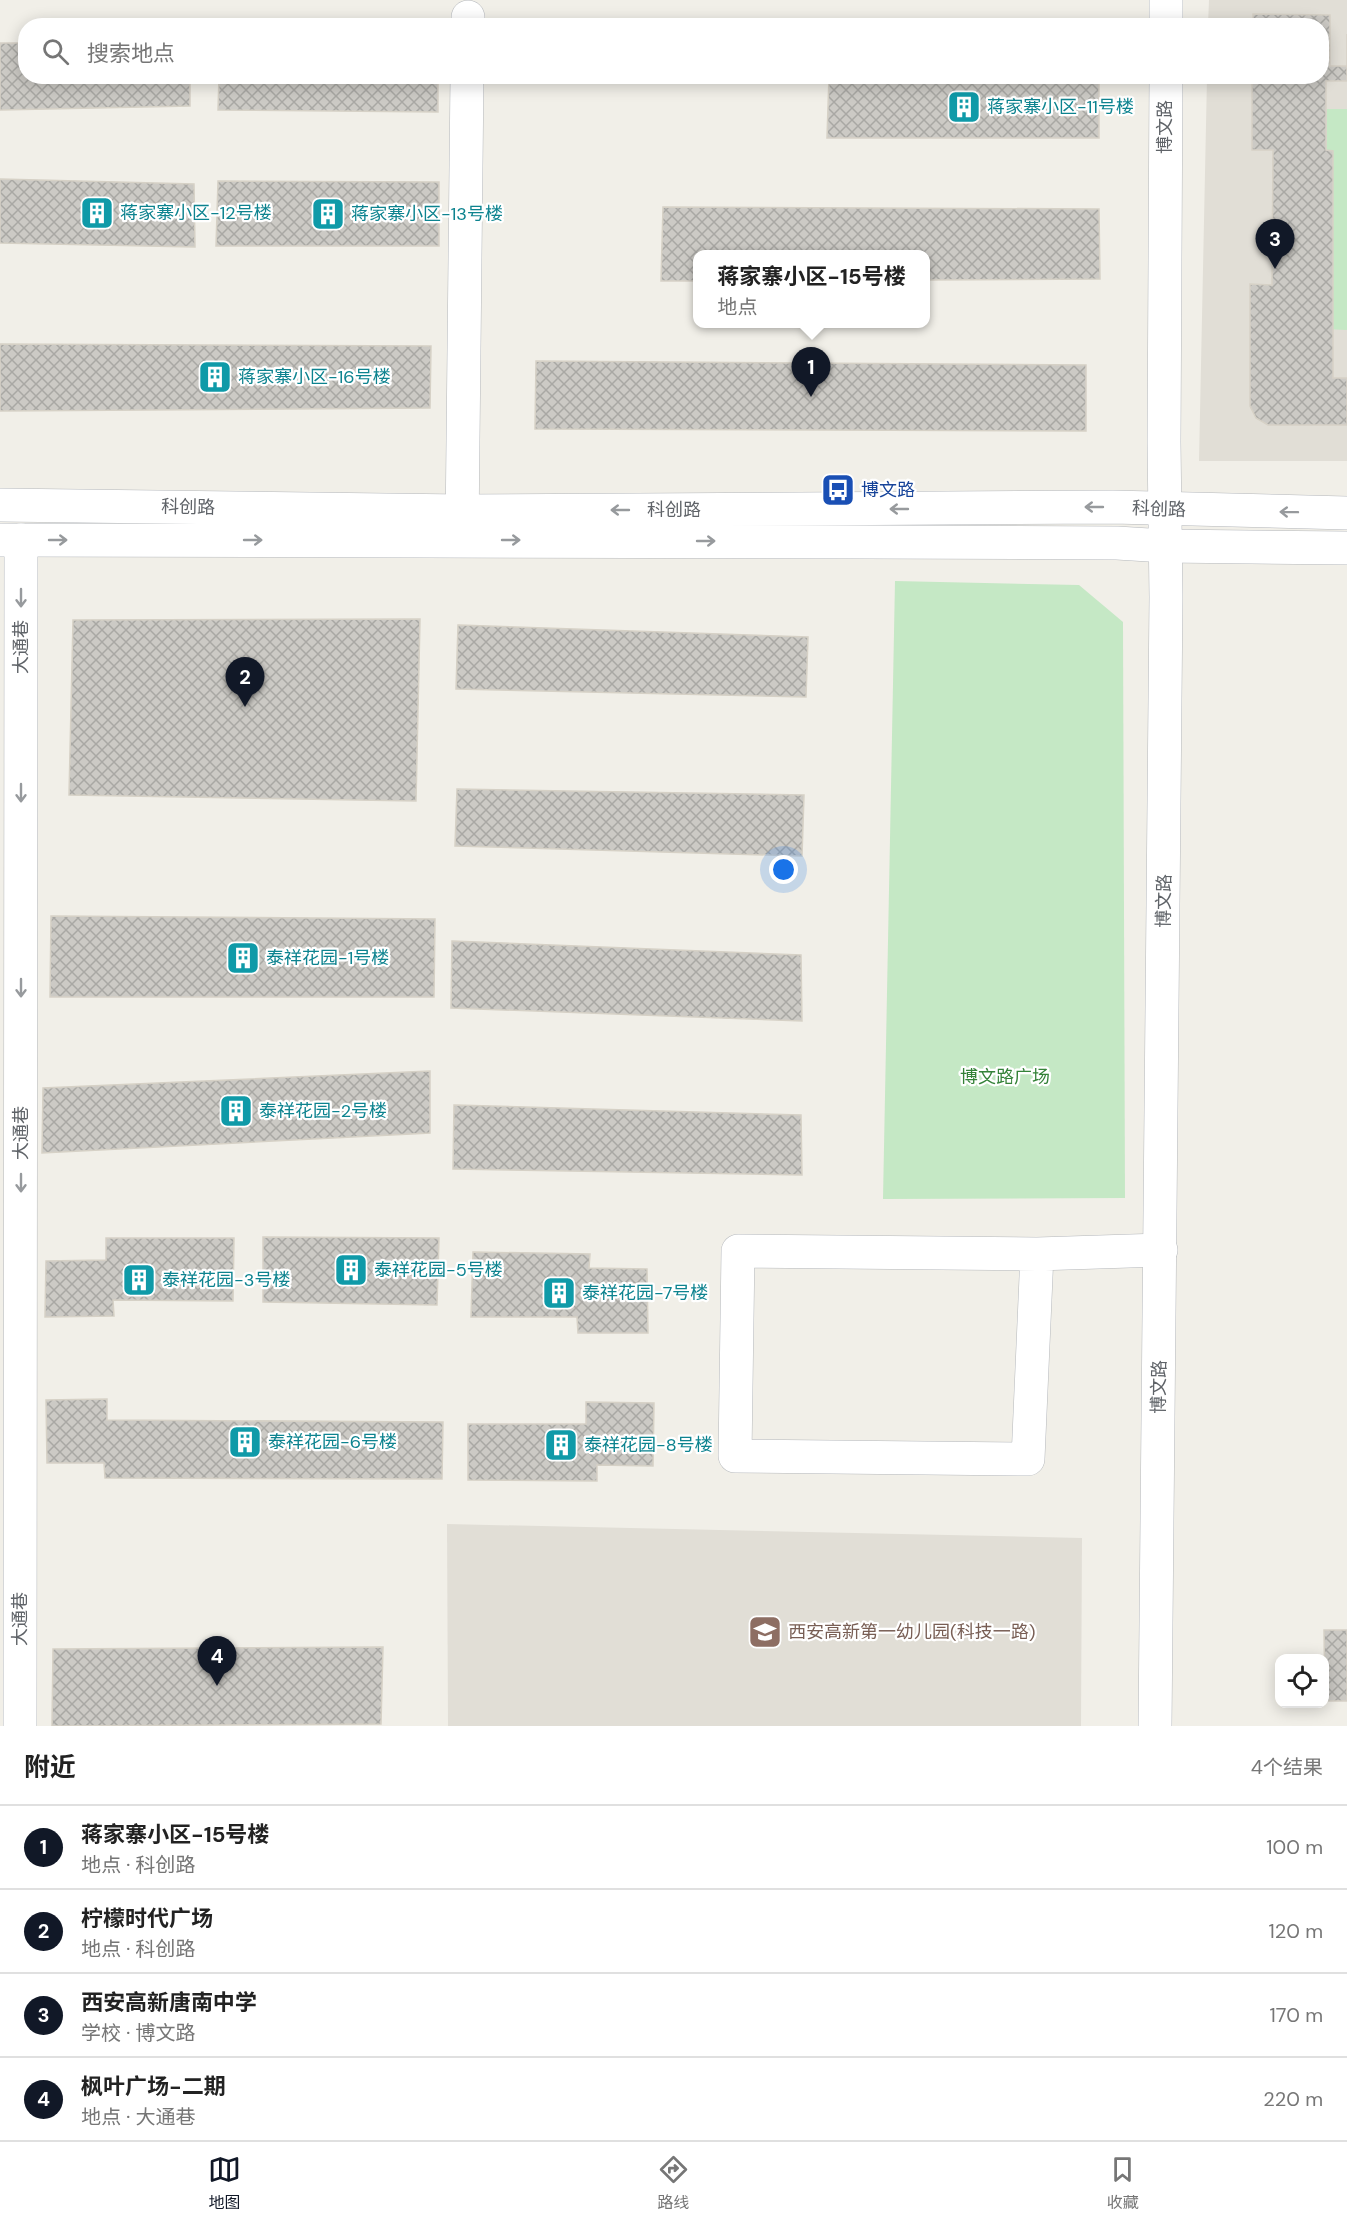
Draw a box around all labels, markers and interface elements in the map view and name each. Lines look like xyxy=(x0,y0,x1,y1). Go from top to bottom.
search box xyxy=(18,18,1329,84)
icon: search xyxy=(39,35,72,68)
text: 搜索地点 xyxy=(87,39,175,68)
building icon: 蒋家寨小区-11号楼 xyxy=(946,89,982,125)
place label: 蒋家寨小区-11号楼 xyxy=(987,95,1134,119)
street label: 博文路 xyxy=(1153,100,1177,154)
building icon: 蒋家寨小区-12号楼 xyxy=(79,195,115,231)
building icon: 蒋家寨小区-13号楼 xyxy=(310,196,346,232)
place label: 蒋家寨小区-12号楼 xyxy=(120,201,272,225)
place label: 蒋家寨小区-13号楼 xyxy=(351,202,503,226)
pin: 3 xyxy=(1256,220,1294,269)
popup xyxy=(693,250,930,328)
text: 蒋家寨小区-15号楼 xyxy=(717,262,906,291)
text: 地点 xyxy=(717,294,757,320)
pin: 1 xyxy=(792,348,830,397)
building icon: 蒋家寨小区-16号楼 xyxy=(197,359,233,395)
place label: 蒋家寨小区-16号楼 xyxy=(238,365,391,389)
bus stop icon: 博文路 xyxy=(820,472,856,508)
place label: 博文路 xyxy=(861,478,915,502)
street label: 科创路 xyxy=(161,495,215,519)
street label: 科创路 xyxy=(1132,496,1186,522)
street label: 科创路 xyxy=(647,498,701,522)
one-way arrow xyxy=(1084,502,1104,513)
one-way arrow xyxy=(889,503,909,515)
one-way arrow xyxy=(610,504,630,516)
one-way arrow xyxy=(1279,506,1299,518)
one-way arrow xyxy=(48,534,68,546)
one-way arrow xyxy=(243,534,263,546)
one-way arrow xyxy=(501,534,521,546)
one-way arrow xyxy=(696,535,716,547)
one-way arrow xyxy=(15,588,27,608)
street label: 大通巷 xyxy=(9,620,33,674)
pin: 2 xyxy=(226,658,264,707)
one-way arrow xyxy=(15,783,27,803)
your location xyxy=(769,855,798,884)
street label: 博文路 xyxy=(1152,874,1176,928)
building icon: 泰祥花园-1号楼 xyxy=(225,940,261,976)
place label: 泰祥花园-1号楼 xyxy=(266,946,389,970)
one-way arrow xyxy=(15,978,27,998)
park label: 博文路广场 xyxy=(960,1065,1050,1089)
building icon: 泰祥花园-2号楼 xyxy=(218,1093,254,1129)
place label: 泰祥花园-2号楼 xyxy=(259,1099,387,1123)
street label: 大通巷 xyxy=(9,1106,33,1160)
one-way arrow xyxy=(15,1173,27,1193)
building icon: 泰祥花园-5号楼 xyxy=(333,1252,369,1288)
place label: 泰祥花园-5号楼 xyxy=(374,1258,503,1282)
building icon: 泰祥花园-3号楼 xyxy=(121,1262,157,1298)
place label: 泰祥花园-3号楼 xyxy=(162,1268,290,1292)
building icon: 泰祥花园-7号楼 xyxy=(541,1275,577,1311)
place label: 泰祥花园-7号楼 xyxy=(582,1281,708,1305)
street label: 博文路 xyxy=(1147,1360,1171,1414)
building icon: 泰祥花园-6号楼 xyxy=(227,1424,263,1460)
building icon: 泰祥花园-8号楼 xyxy=(543,1427,579,1463)
place label: 泰祥花园-6号楼 xyxy=(268,1430,397,1454)
place label: 泰祥花园-8号楼 xyxy=(584,1433,713,1457)
street label: 大通巷 xyxy=(8,1592,32,1646)
school or university icon: 西安高新第一幼儿园(科技一路) xyxy=(747,1614,783,1650)
place label: 西安高新第一幼儿园(科技一路) xyxy=(788,1620,1035,1644)
pin: 4 xyxy=(198,1636,236,1686)
map controls xyxy=(1275,1654,1329,1708)
button: locate xyxy=(1275,1654,1329,1708)
text: 附近 xyxy=(24,1750,76,1784)
text: 4个结果 xyxy=(1251,1754,1323,1780)
text: 蒋家寨小区-15号楼 xyxy=(81,1820,269,1849)
text: 1 xyxy=(40,1834,47,1860)
text: 100 m xyxy=(1266,1834,1323,1860)
text: 地点 · 科创路 xyxy=(81,1852,196,1878)
text: 柠檬时代广场 xyxy=(81,1904,213,1933)
text: 2 xyxy=(38,1918,49,1944)
text: 120 m xyxy=(1269,1918,1323,1944)
text: 地点 · 科创路 xyxy=(81,1936,196,1962)
text: 西安高新唐南中学 xyxy=(81,1988,257,2017)
text: 3 xyxy=(37,2002,50,2028)
text: 170 m xyxy=(1270,2002,1323,2028)
text: 学校 · 博文路 xyxy=(81,2020,196,2046)
text: 枫叶广场-二期 xyxy=(81,2072,226,2101)
text: 4 xyxy=(37,2086,50,2112)
text: 220 m xyxy=(1263,2086,1323,2112)
text: 地点 · 大通巷 xyxy=(81,2104,196,2130)
tab: 地图 xyxy=(208,2153,241,2213)
tab: 路线 xyxy=(657,2153,690,2213)
tab: 收藏 xyxy=(1106,2153,1139,2213)

